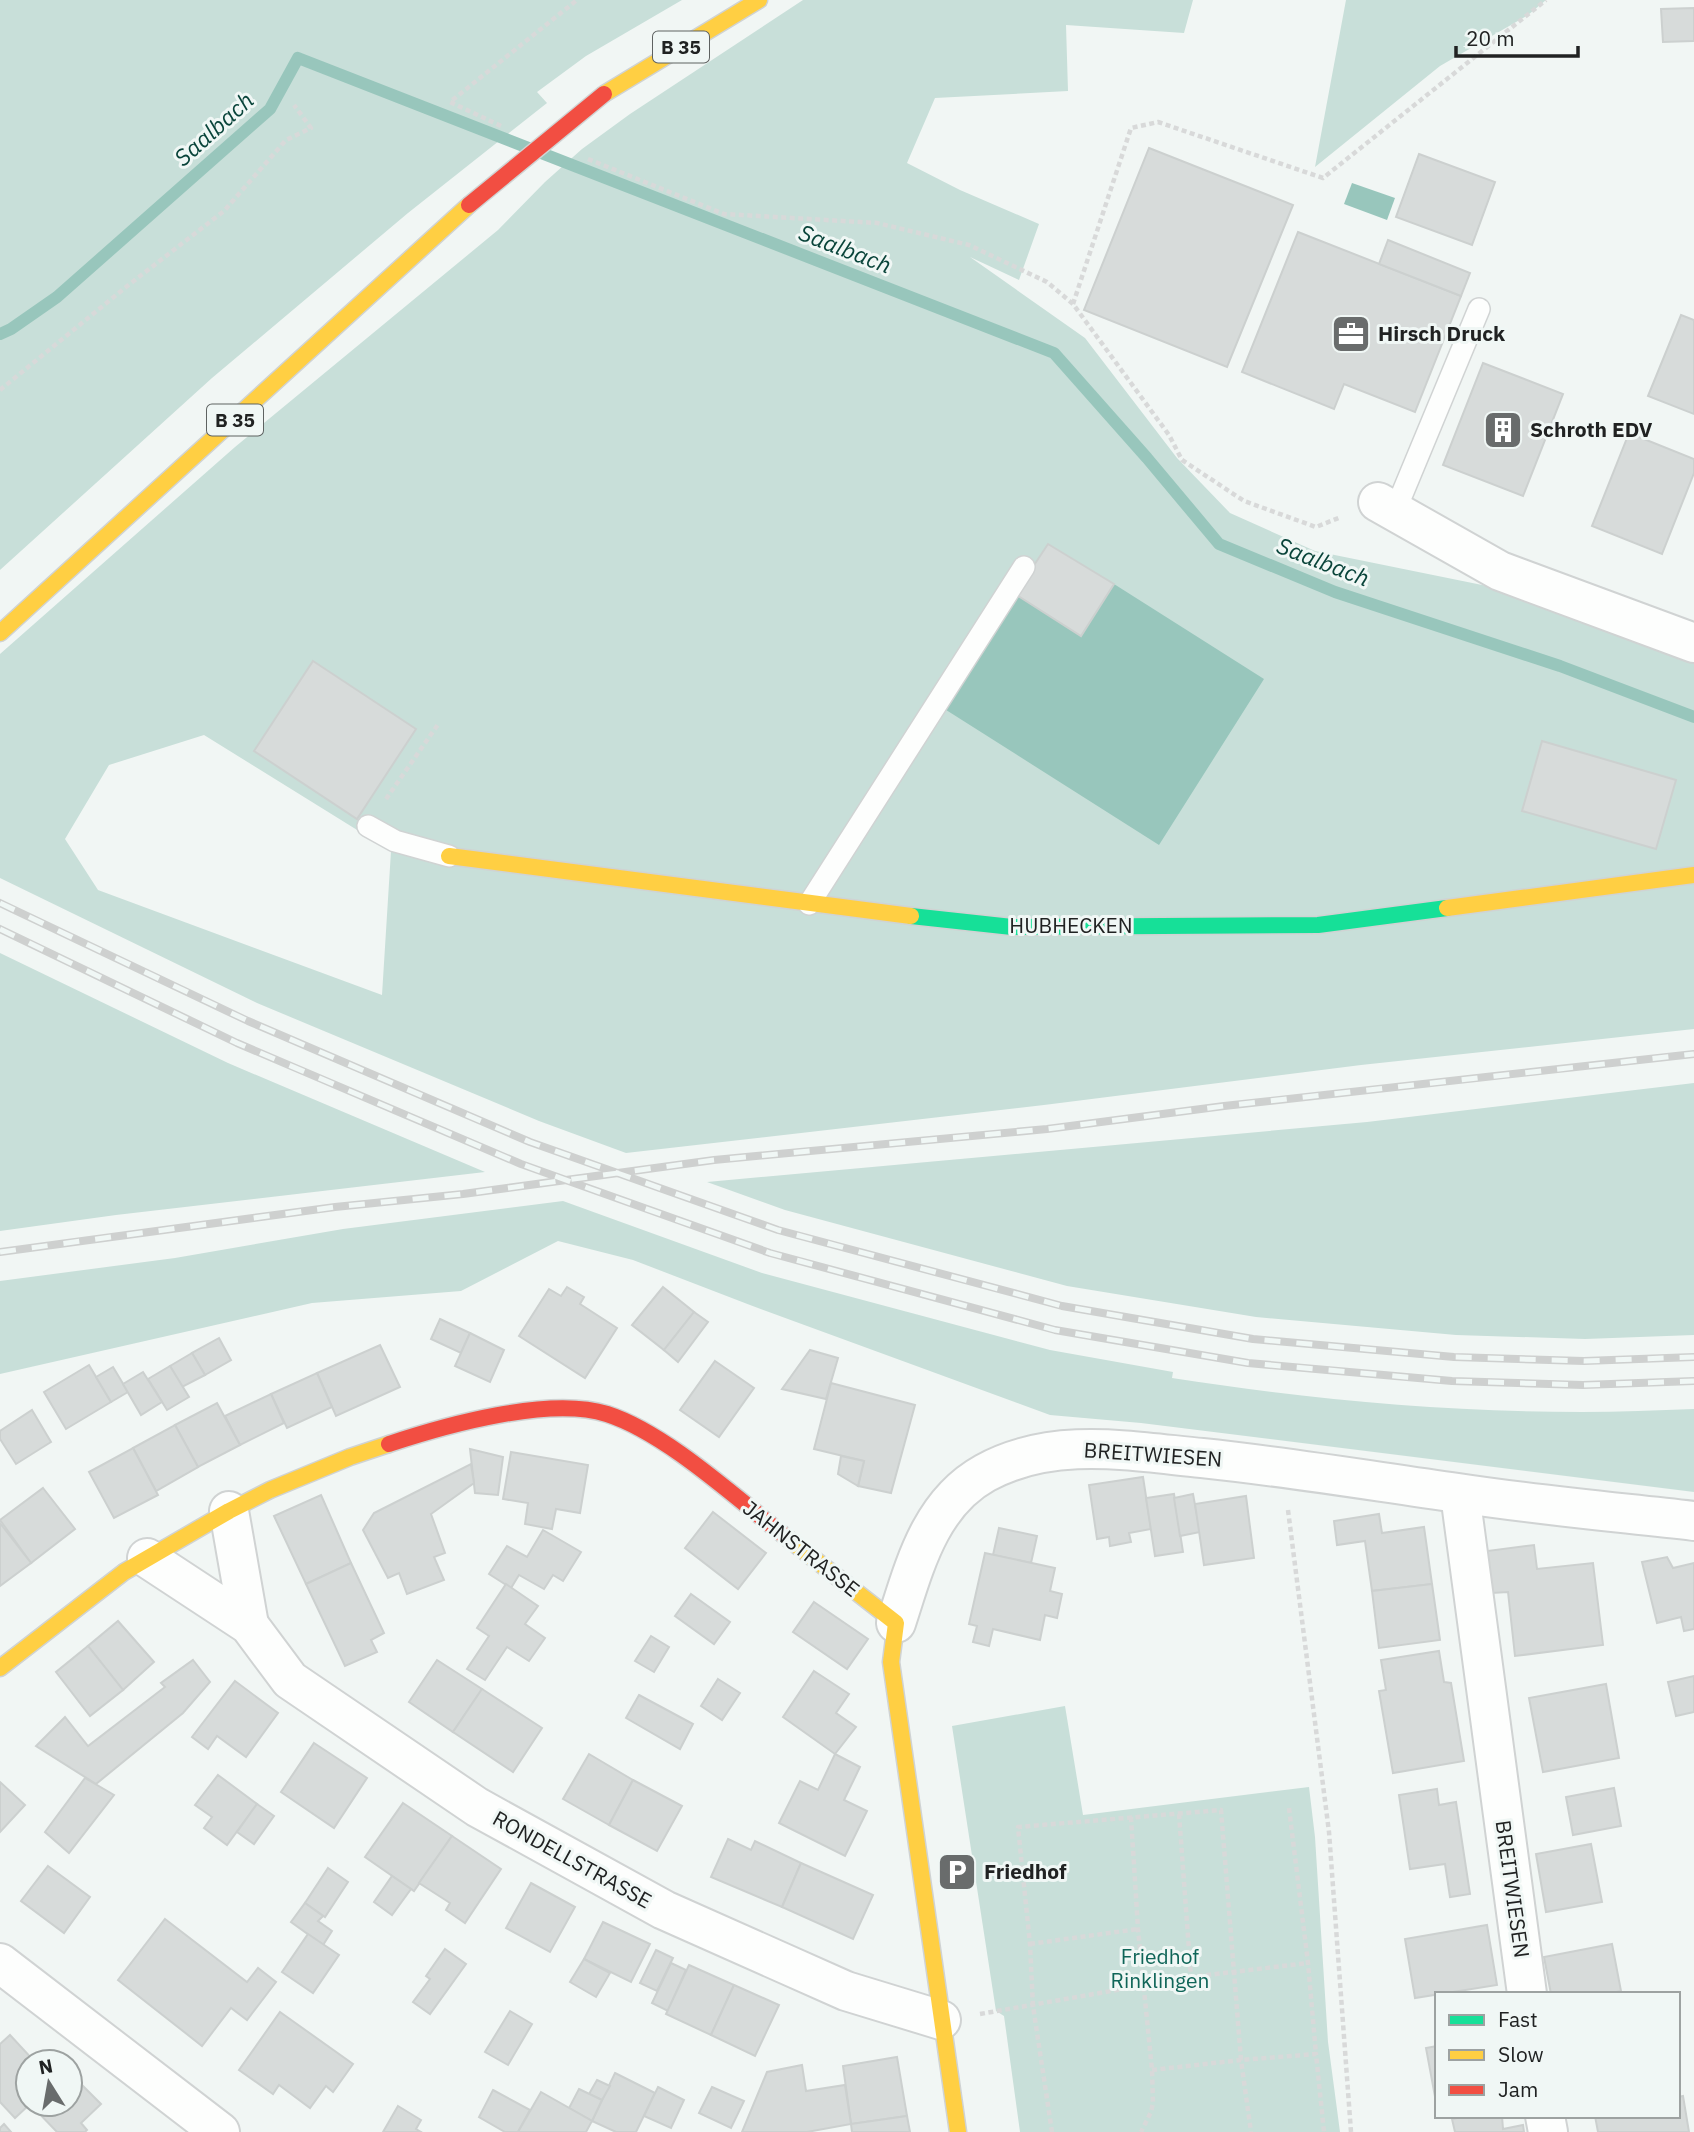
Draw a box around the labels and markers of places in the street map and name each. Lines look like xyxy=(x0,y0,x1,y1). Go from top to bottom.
office icon: Hirsch Druck xyxy=(1330,313,1372,355)
place label: Hirsch Druck xyxy=(1378,319,1506,347)
building icon: Schroth EDV xyxy=(1482,409,1524,451)
place label: Schroth EDV xyxy=(1530,415,1653,443)
parking icon: Friedhof xyxy=(936,1851,978,1893)
place label: Friedhof xyxy=(984,1857,1067,1885)

